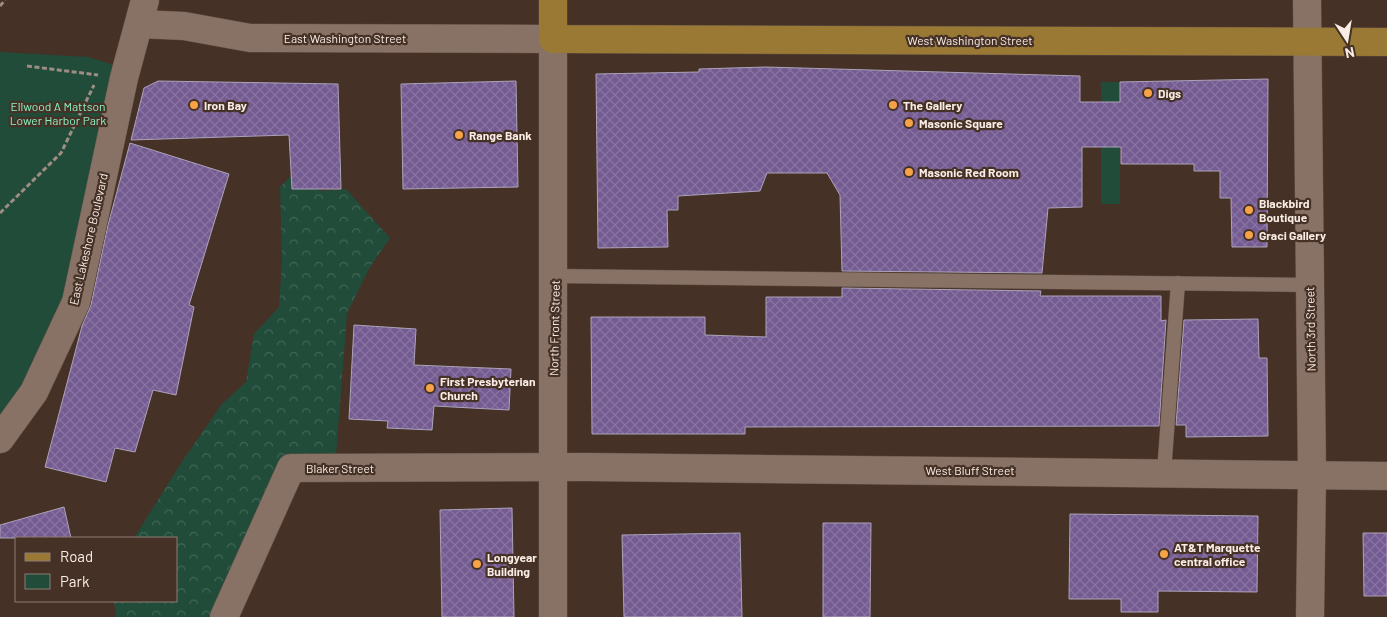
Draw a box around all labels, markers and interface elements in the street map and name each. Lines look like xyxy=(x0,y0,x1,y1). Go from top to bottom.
north arrow xyxy=(1322,15,1372,65)
street label: East Washington Street xyxy=(284,31,406,45)
street label: West Washington Street xyxy=(907,33,1033,47)
text: N xyxy=(1343,44,1356,62)
place label: Digs xyxy=(1158,86,1181,100)
marker: Digs xyxy=(1142,87,1154,99)
place label: Iron Bay xyxy=(204,98,247,112)
place label: The Gallery xyxy=(903,98,962,112)
park label: Ellwood A Mattson Lower Harbor Park xyxy=(10,99,106,127)
marker: Iron Bay xyxy=(188,99,200,111)
marker: The Gallery xyxy=(887,99,899,111)
place label: Masonic Square xyxy=(919,116,1003,130)
marker: Masonic Square xyxy=(903,117,915,129)
place label: Range Bank xyxy=(469,128,532,142)
marker: Range Bank xyxy=(453,129,465,141)
place label: Masonic Red Room xyxy=(919,165,1019,179)
marker: Masonic Red Room xyxy=(903,166,915,178)
street label: East Lakeshore Boulevard xyxy=(66,172,110,306)
place label: Blackbird Boutique xyxy=(1259,196,1310,224)
marker: Blackbird Boutique xyxy=(1243,204,1255,216)
place label: Graci Gallery xyxy=(1259,228,1326,242)
marker: Graci Gallery xyxy=(1243,229,1255,241)
street label: North Front Street xyxy=(546,280,562,376)
street label: North 3rd Street xyxy=(1302,287,1318,371)
place label: First Presbyterian Church xyxy=(440,374,536,402)
marker: First Presbyterian Church xyxy=(424,382,436,394)
street label: Blaker Street xyxy=(306,461,374,475)
street label: West Bluff Street xyxy=(925,463,1015,477)
legend xyxy=(15,537,178,602)
place label: AT&T Marquette central office xyxy=(1174,540,1261,568)
text: Road xyxy=(60,547,93,565)
marker: AT&T Marquette central office xyxy=(1158,548,1170,560)
place label: Longyear Building xyxy=(487,550,537,578)
marker: Longyear Building xyxy=(471,558,483,570)
text: Park xyxy=(60,572,90,590)

